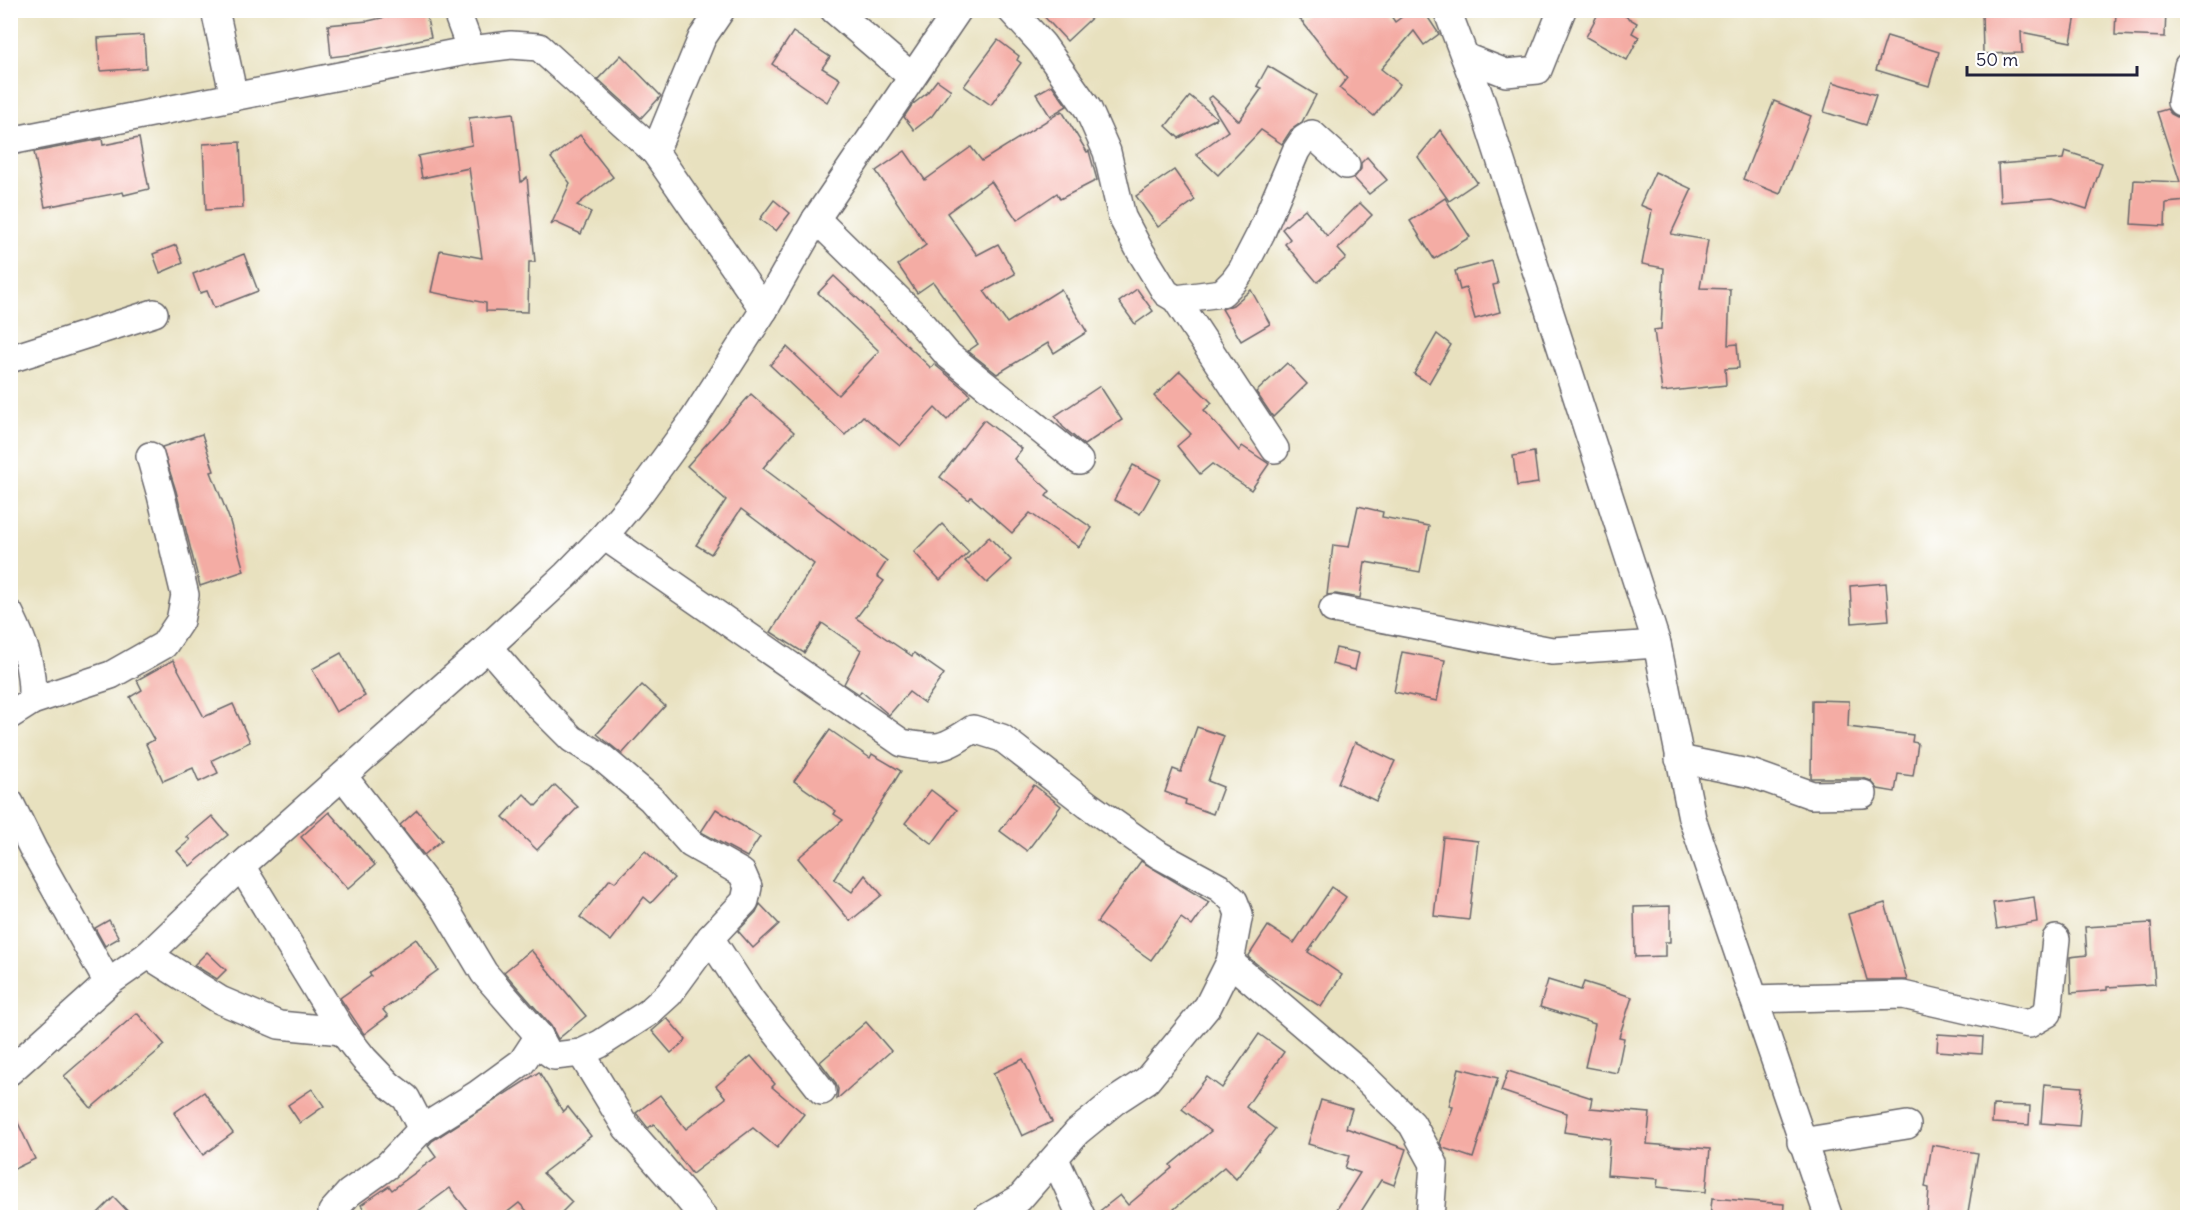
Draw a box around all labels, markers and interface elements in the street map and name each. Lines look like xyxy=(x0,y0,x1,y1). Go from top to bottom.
scale bar xyxy=(1967,39,2136,77)
text: 50 m xyxy=(1976,48,2018,71)

